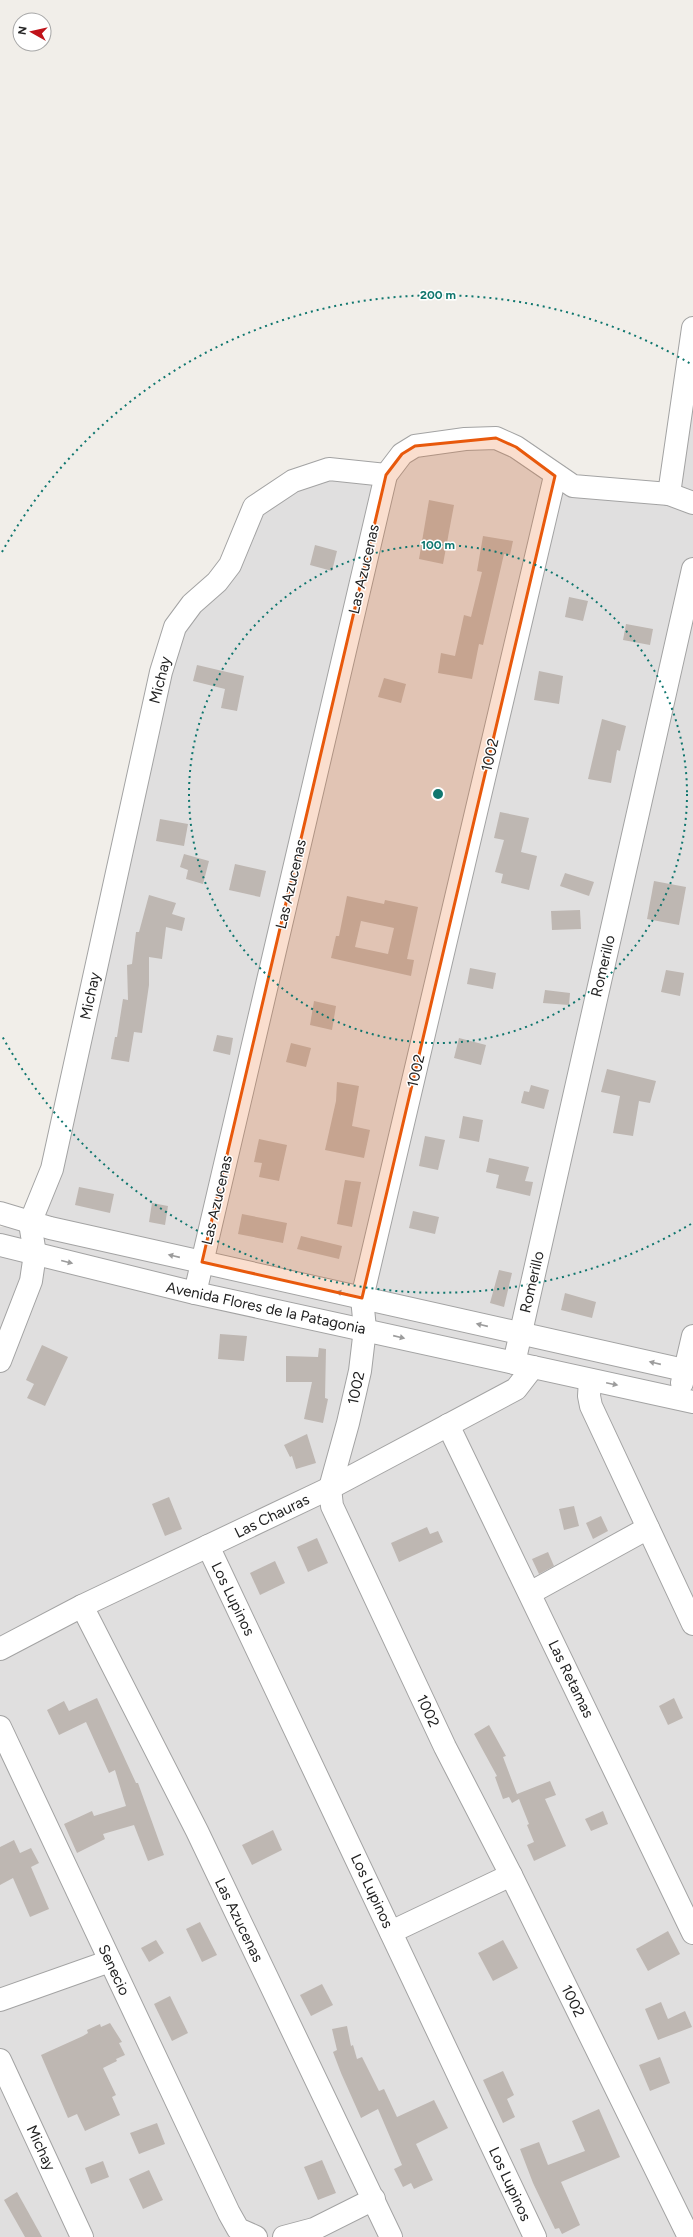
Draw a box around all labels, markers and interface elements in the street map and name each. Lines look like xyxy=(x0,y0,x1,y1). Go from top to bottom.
north arrow xyxy=(12,12,52,52)
text: N xyxy=(16,26,30,36)
text: 200 m xyxy=(420,288,456,302)
street label: Las Azucenas xyxy=(345,522,383,616)
text: 100 m xyxy=(421,538,455,552)
street label: Michay xyxy=(145,654,175,706)
street label: 1002 xyxy=(477,737,503,773)
centre of rings xyxy=(431,787,445,801)
street label: Las Azucenas xyxy=(272,837,310,931)
street label: Romerillo xyxy=(587,933,619,999)
street label: Michay xyxy=(76,971,104,1021)
street label: 1002 xyxy=(403,1053,429,1089)
street label: Las Azucenas xyxy=(198,1153,236,1247)
street label: Romerillo xyxy=(516,1249,548,1315)
one-way arrow xyxy=(168,1252,180,1258)
one-way arrow xyxy=(62,1259,74,1265)
street label: Avenida Flores de la Patagonia xyxy=(164,1278,368,1338)
one-way arrow xyxy=(336,1290,348,1296)
one-way arrow xyxy=(476,1321,488,1327)
one-way arrow xyxy=(393,1334,405,1340)
one-way arrow xyxy=(649,1360,661,1366)
street label: 1002 xyxy=(344,1370,368,1406)
one-way arrow xyxy=(606,1382,618,1388)
street label: Las Chauras xyxy=(232,1490,312,1542)
street label: Los Lupinos xyxy=(207,1559,259,1639)
street label: Las Retamas xyxy=(544,1637,598,1721)
street label: 1002 xyxy=(413,1692,443,1730)
street label: Los Lupinos xyxy=(347,1851,397,1931)
street label: Las Azucenas xyxy=(211,1875,267,1965)
street label: Senecio xyxy=(94,1942,134,1999)
street label: 1002 xyxy=(557,1982,589,2020)
street label: Michay xyxy=(23,2122,59,2174)
street label: Los Lupinos xyxy=(485,2144,535,2224)

